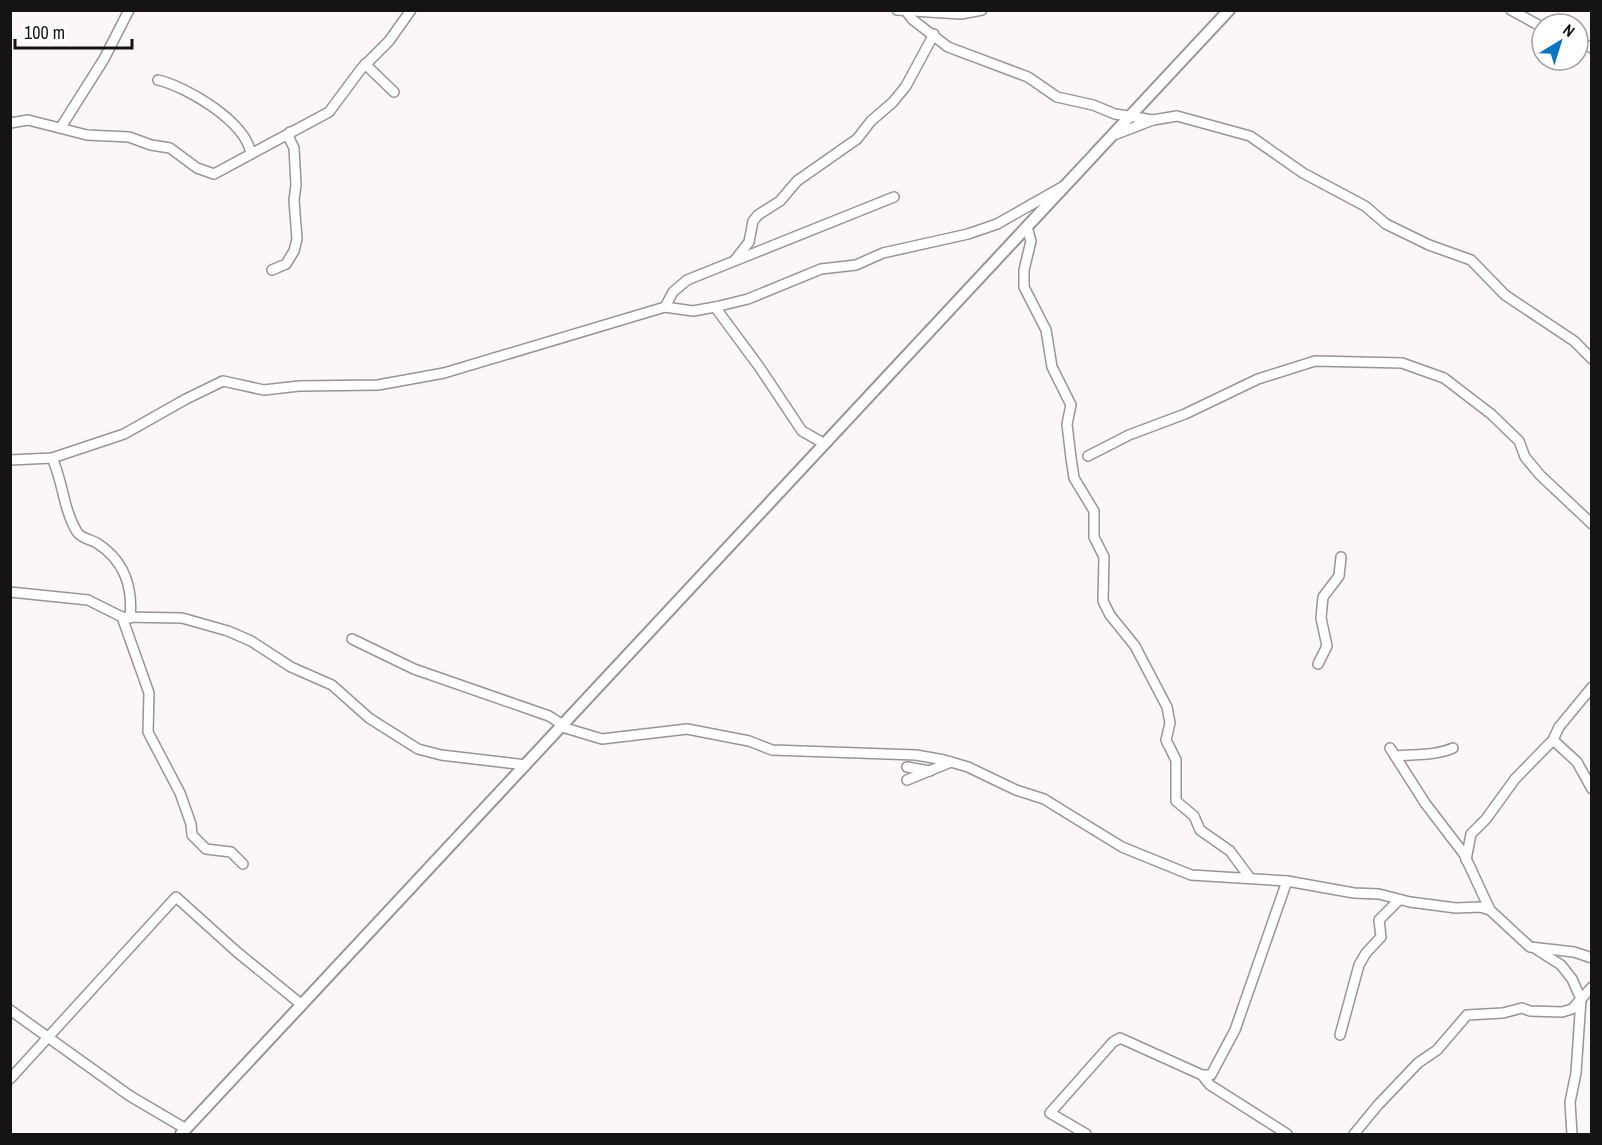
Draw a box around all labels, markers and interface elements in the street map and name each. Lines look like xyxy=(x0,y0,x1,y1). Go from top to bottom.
scale bar xyxy=(15,12,132,50)
north arrow xyxy=(1530,12,1590,72)
text: N xyxy=(1559,19,1580,42)
text: 100 m xyxy=(24,20,65,45)

